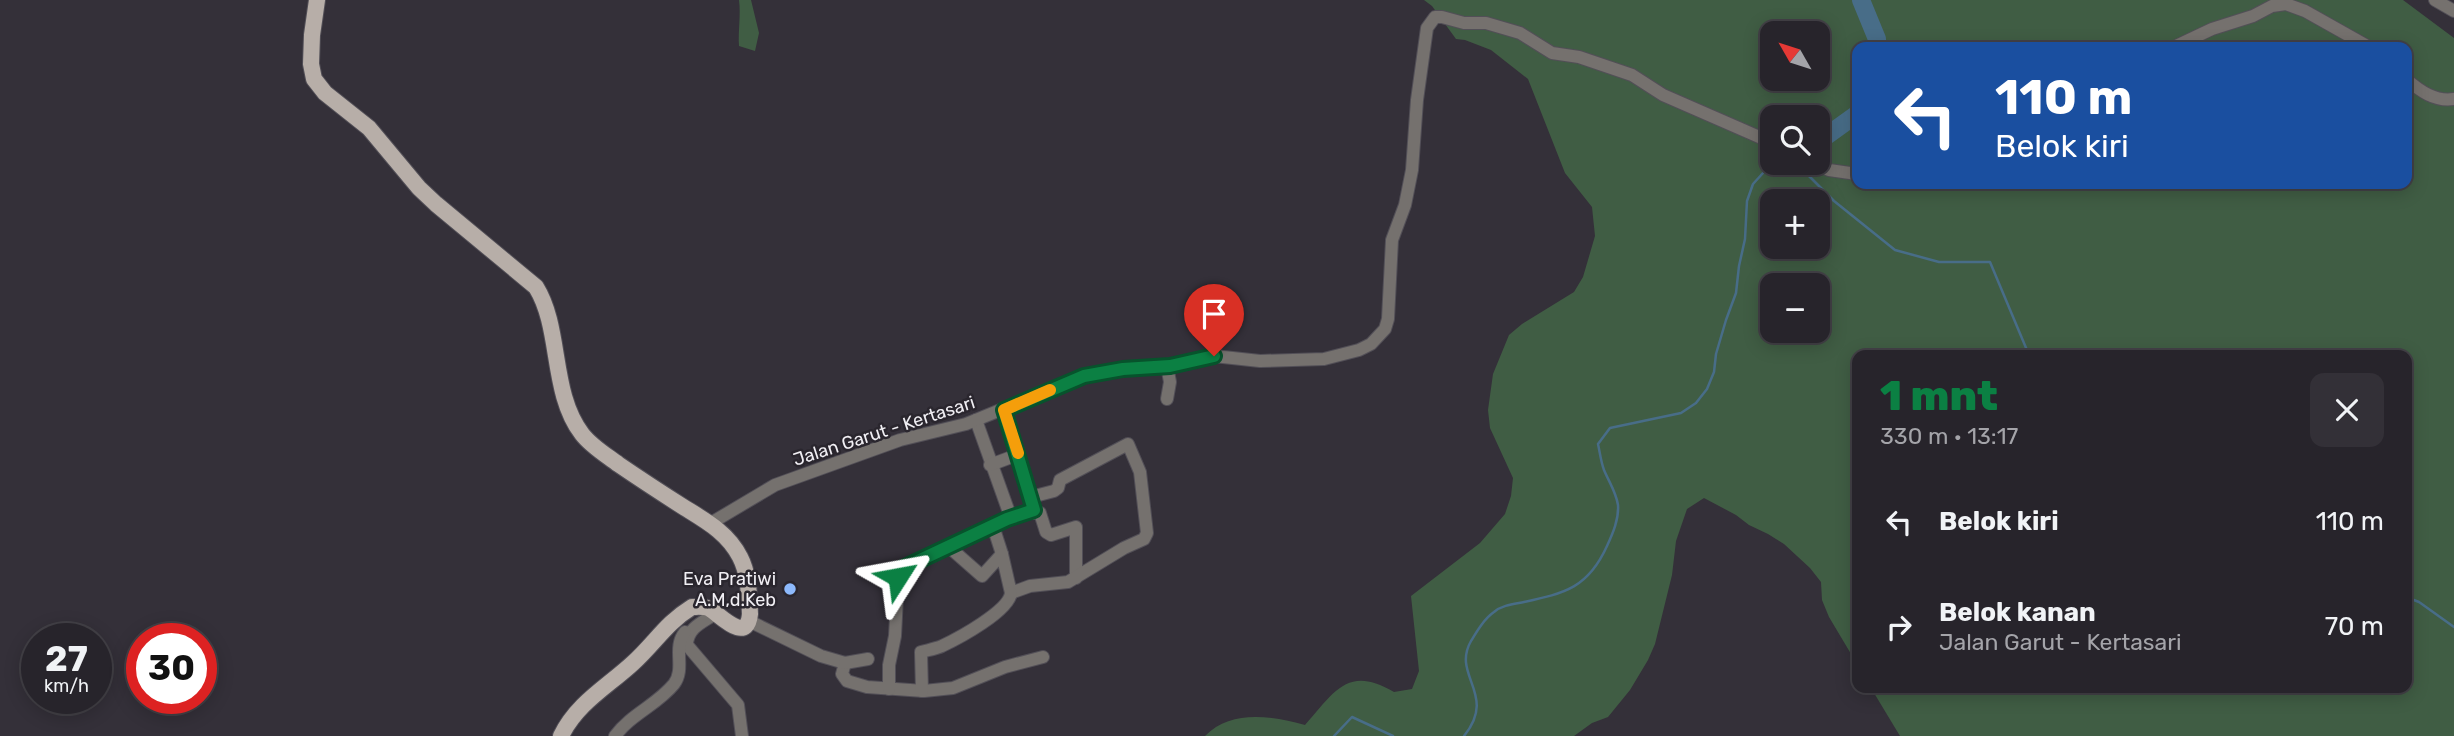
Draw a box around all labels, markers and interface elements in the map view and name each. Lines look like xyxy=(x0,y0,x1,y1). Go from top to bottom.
north arrow xyxy=(1760,21,1830,91)
map controls xyxy=(1760,21,1830,343)
text: 110 m xyxy=(1995,68,2132,126)
icon: left xyxy=(1880,70,1971,161)
button: search xyxy=(1760,105,1830,175)
text: Belok kiri xyxy=(1995,127,2129,165)
button: + xyxy=(1760,189,1830,259)
button: − xyxy=(1760,273,1830,343)
pin xyxy=(1184,284,1244,356)
icon: arrive xyxy=(1195,295,1233,333)
text: 1 mnt xyxy=(1880,371,1998,421)
button: close xyxy=(2310,373,2384,447)
street label: Jalan Garut - Kertasari xyxy=(790,391,978,471)
text: 330 m · 13:17 xyxy=(1880,422,2018,450)
icon: left xyxy=(1880,503,1918,541)
text: Belok kiri xyxy=(1939,506,2059,537)
text: 110 m xyxy=(2316,506,2384,537)
position arrow xyxy=(861,540,935,614)
place label: Eva Pratiwi A.M,d.Keb xyxy=(683,568,776,611)
marker: Eva Pratiwi A.M,d.Keb xyxy=(782,581,798,597)
text: Belok kanan xyxy=(1939,597,2096,628)
icon: right xyxy=(1880,608,1918,646)
text: 70 m xyxy=(2325,611,2384,642)
speed limit sign: 30 xyxy=(126,623,217,714)
text: Jalan Garut - Kertasari xyxy=(1939,628,2182,656)
text: 27 xyxy=(45,638,88,680)
text: km/h xyxy=(44,675,89,697)

